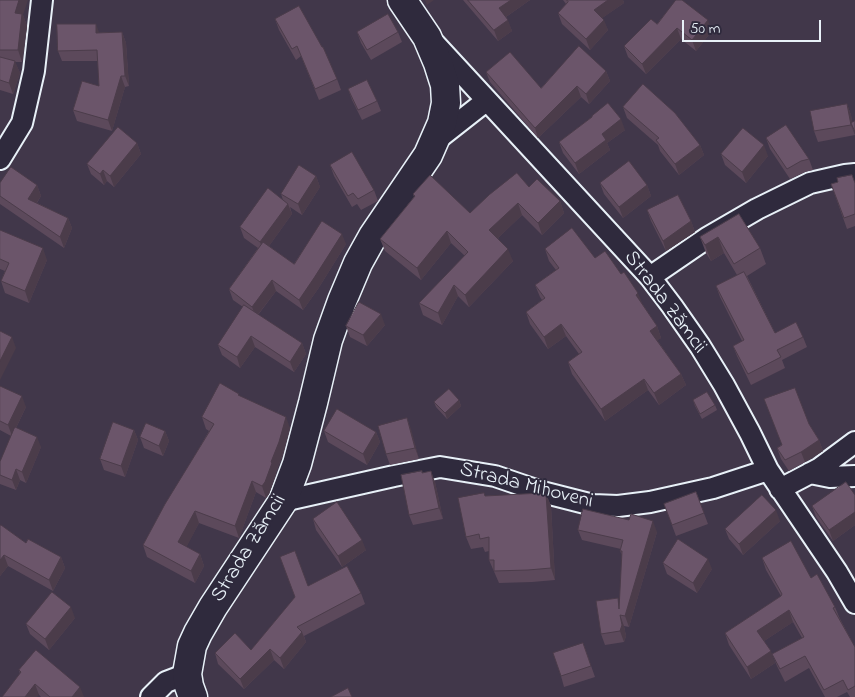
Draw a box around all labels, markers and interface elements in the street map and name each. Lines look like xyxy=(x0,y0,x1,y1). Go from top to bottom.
scale bar xyxy=(685,10,824,42)
text: 50 m xyxy=(690,18,720,40)
street label: Strada Zămcii xyxy=(617,246,711,360)
street label: Strada Mihoveni xyxy=(457,458,595,516)
street label: Strada Zămcii xyxy=(207,490,293,608)

